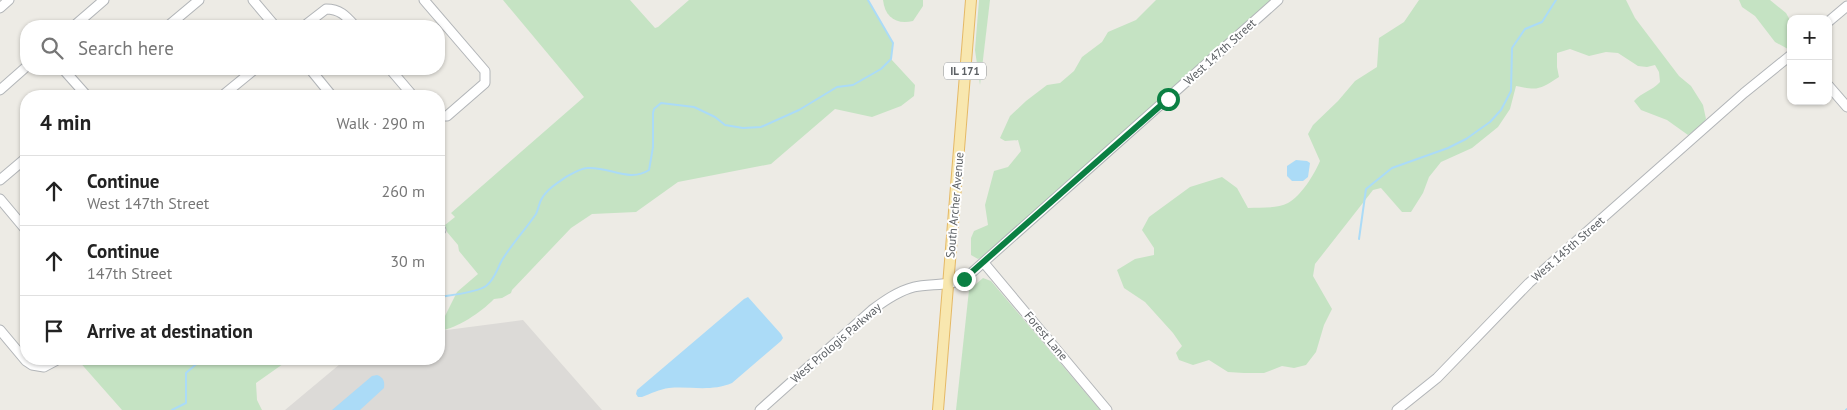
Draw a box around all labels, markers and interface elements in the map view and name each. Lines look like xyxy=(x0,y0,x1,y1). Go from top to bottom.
street label: West 147th Street xyxy=(1181,15,1259,88)
map controls xyxy=(1787,15,1832,105)
button: + xyxy=(1787,15,1832,60)
search box xyxy=(20,20,445,75)
icon: search xyxy=(38,34,66,62)
text: Search here xyxy=(78,36,174,60)
button: − xyxy=(1787,60,1832,105)
road number: IL 171 xyxy=(944,62,986,80)
route start xyxy=(1157,88,1180,111)
text: 4 min xyxy=(40,109,91,136)
text: Walk · 290 m xyxy=(336,113,425,133)
street label: South Archer Avenue xyxy=(942,151,967,259)
text: Continue xyxy=(87,169,159,193)
icon: ahead xyxy=(40,177,68,205)
text: 260 m xyxy=(382,181,425,201)
text: West 147th Street xyxy=(87,193,209,213)
street label: West 145th Street xyxy=(1528,213,1607,284)
text: Continue xyxy=(87,239,159,263)
icon: ahead xyxy=(40,247,68,275)
text: 30 m xyxy=(390,251,425,271)
text: 147th Street xyxy=(87,263,172,283)
route end xyxy=(953,268,976,291)
street label: West Prologis Parkway xyxy=(787,299,884,386)
street label: Forest Lane xyxy=(1021,308,1071,363)
icon: arrive xyxy=(40,317,68,345)
text: Arrive at destination xyxy=(87,319,253,343)

